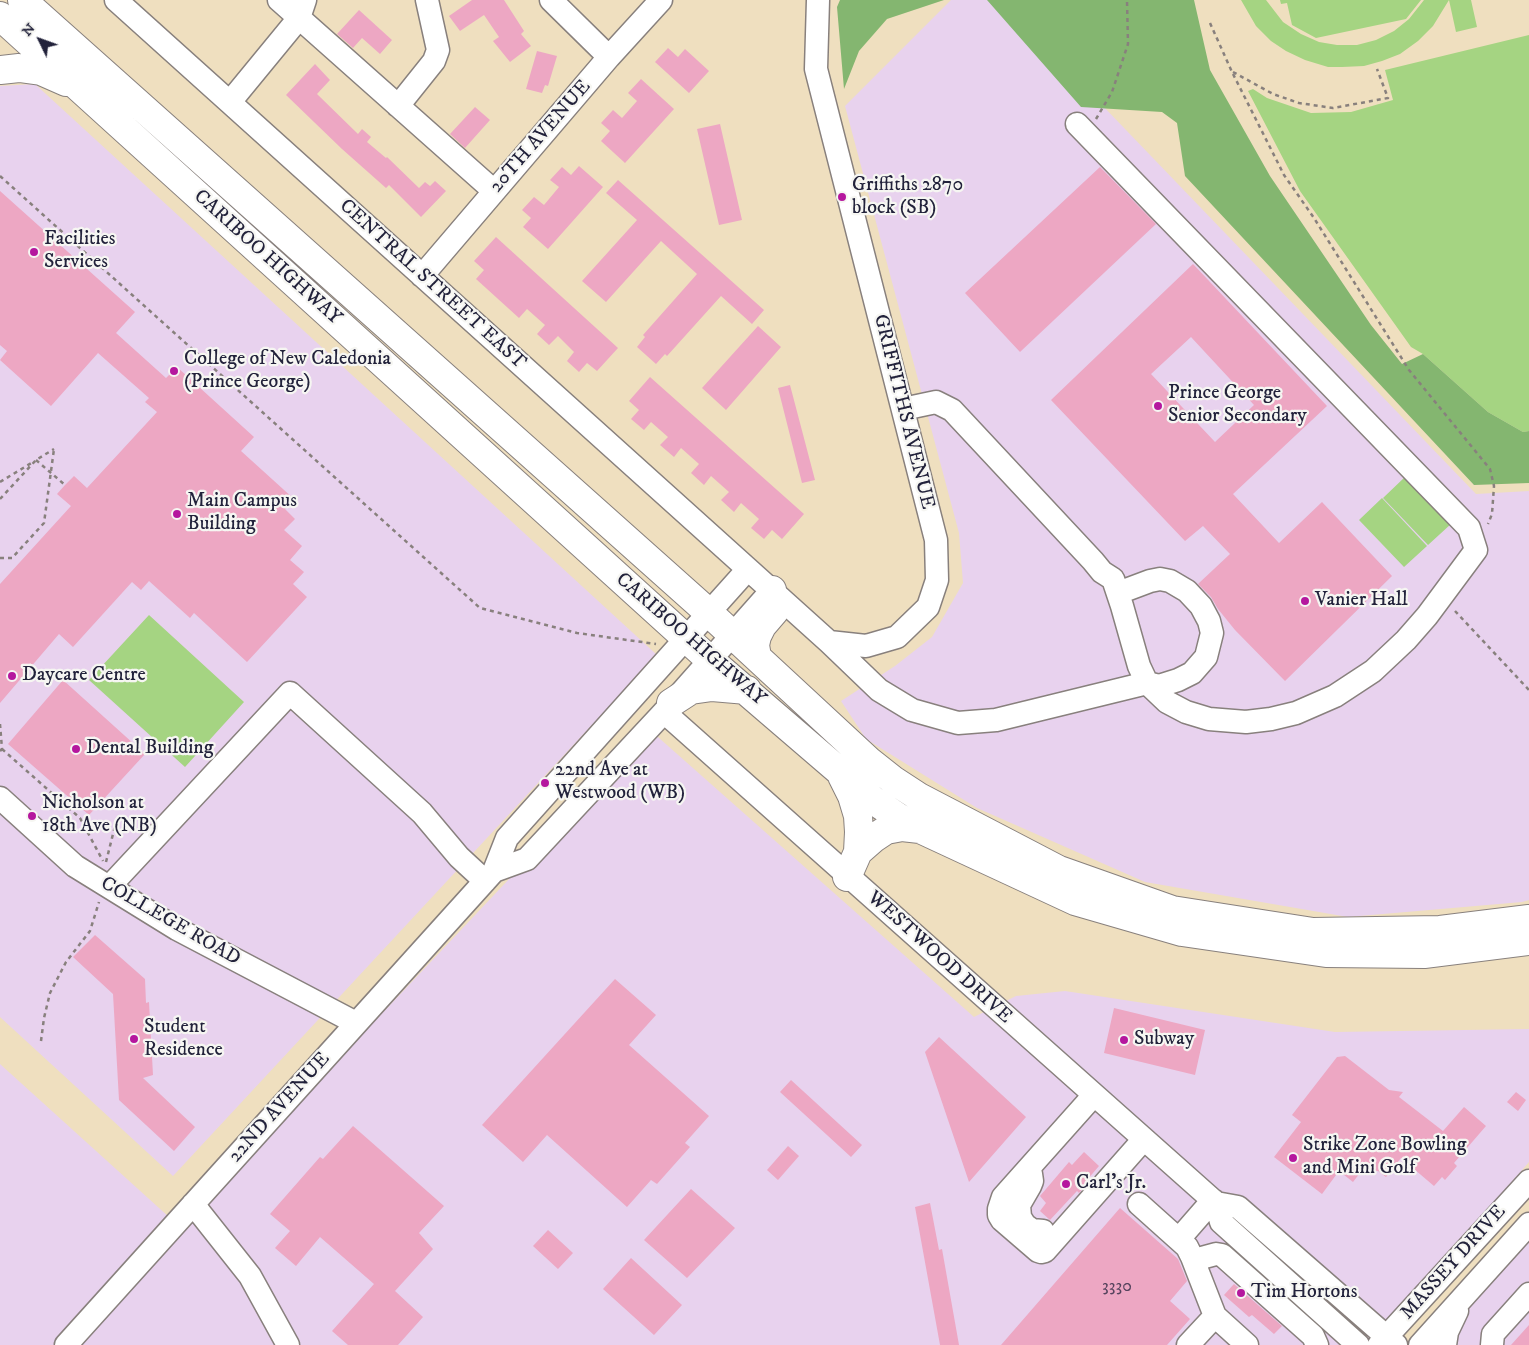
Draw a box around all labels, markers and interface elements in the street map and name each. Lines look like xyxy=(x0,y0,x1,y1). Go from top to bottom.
north arrow xyxy=(15,15,65,65)
text: N xyxy=(18,20,39,40)
street label: 20TH AVENUE xyxy=(485,76,597,198)
place label: Griffiths 2870 block (SB) xyxy=(852,174,963,221)
street label: CARIBOO HIGHWAY xyxy=(188,185,346,331)
marker: Griffiths 2870 block (SB) xyxy=(836,191,848,203)
street label: CENTRAL STREET EAST xyxy=(334,195,530,375)
place label: Facilities Services xyxy=(44,228,116,275)
marker: Facilities Services xyxy=(28,246,40,258)
street label: GRIFFITHS AVENUE xyxy=(867,312,939,512)
place label: College of New Caledonia (Prince George) xyxy=(184,348,391,395)
marker: College of New Caledonia (Prince George) xyxy=(168,365,180,377)
place label: Prince George Senior Secondary xyxy=(1168,382,1307,429)
marker: Prince George Senior Secondary xyxy=(1152,400,1164,412)
place label: Main Campus Building xyxy=(187,490,297,537)
marker: Main Campus Building xyxy=(171,508,183,520)
street label: CARIBOO HIGHWAY xyxy=(610,568,770,712)
place label: Vanier Hall xyxy=(1315,589,1408,613)
marker: Vanier Hall xyxy=(1299,595,1311,607)
place label: Daycare Centre xyxy=(22,664,146,688)
marker: Daycare Centre xyxy=(6,670,18,682)
place label: Dental Building xyxy=(86,737,214,761)
marker: Dental Building xyxy=(70,743,82,755)
place label: 22nd Ave at Westwood (WB) xyxy=(555,759,685,806)
marker: 22nd Ave at Westwood (WB) xyxy=(539,777,551,789)
place label: Nicholson at 18th Ave (NB) xyxy=(42,792,157,839)
marker: Nicholson at 18th Ave (NB) xyxy=(26,810,38,822)
street label: COLLEGE ROAD xyxy=(96,872,244,972)
street label: WESTWOOD DRIVE xyxy=(862,887,1016,1029)
place label: Student Residence xyxy=(144,1016,223,1063)
place label: Subway xyxy=(1134,1028,1194,1052)
marker: Student Residence xyxy=(128,1033,140,1045)
marker: Subway xyxy=(1118,1034,1130,1046)
street label: 22ND AVENUE xyxy=(224,1048,336,1168)
place label: Strike Zone Bowling and Mini Golf xyxy=(1303,1134,1466,1181)
marker: Strike Zone Bowling and Mini Golf xyxy=(1287,1152,1299,1164)
place label: Carl's Jr. xyxy=(1076,1172,1146,1196)
marker: Carl's Jr. xyxy=(1060,1178,1072,1190)
street label: MASSEY DRIVE xyxy=(1396,1201,1512,1325)
house number: 3330 xyxy=(1102,1276,1132,1298)
place label: Tim Hortons xyxy=(1251,1281,1357,1305)
marker: Tim Hortons xyxy=(1235,1287,1247,1299)

